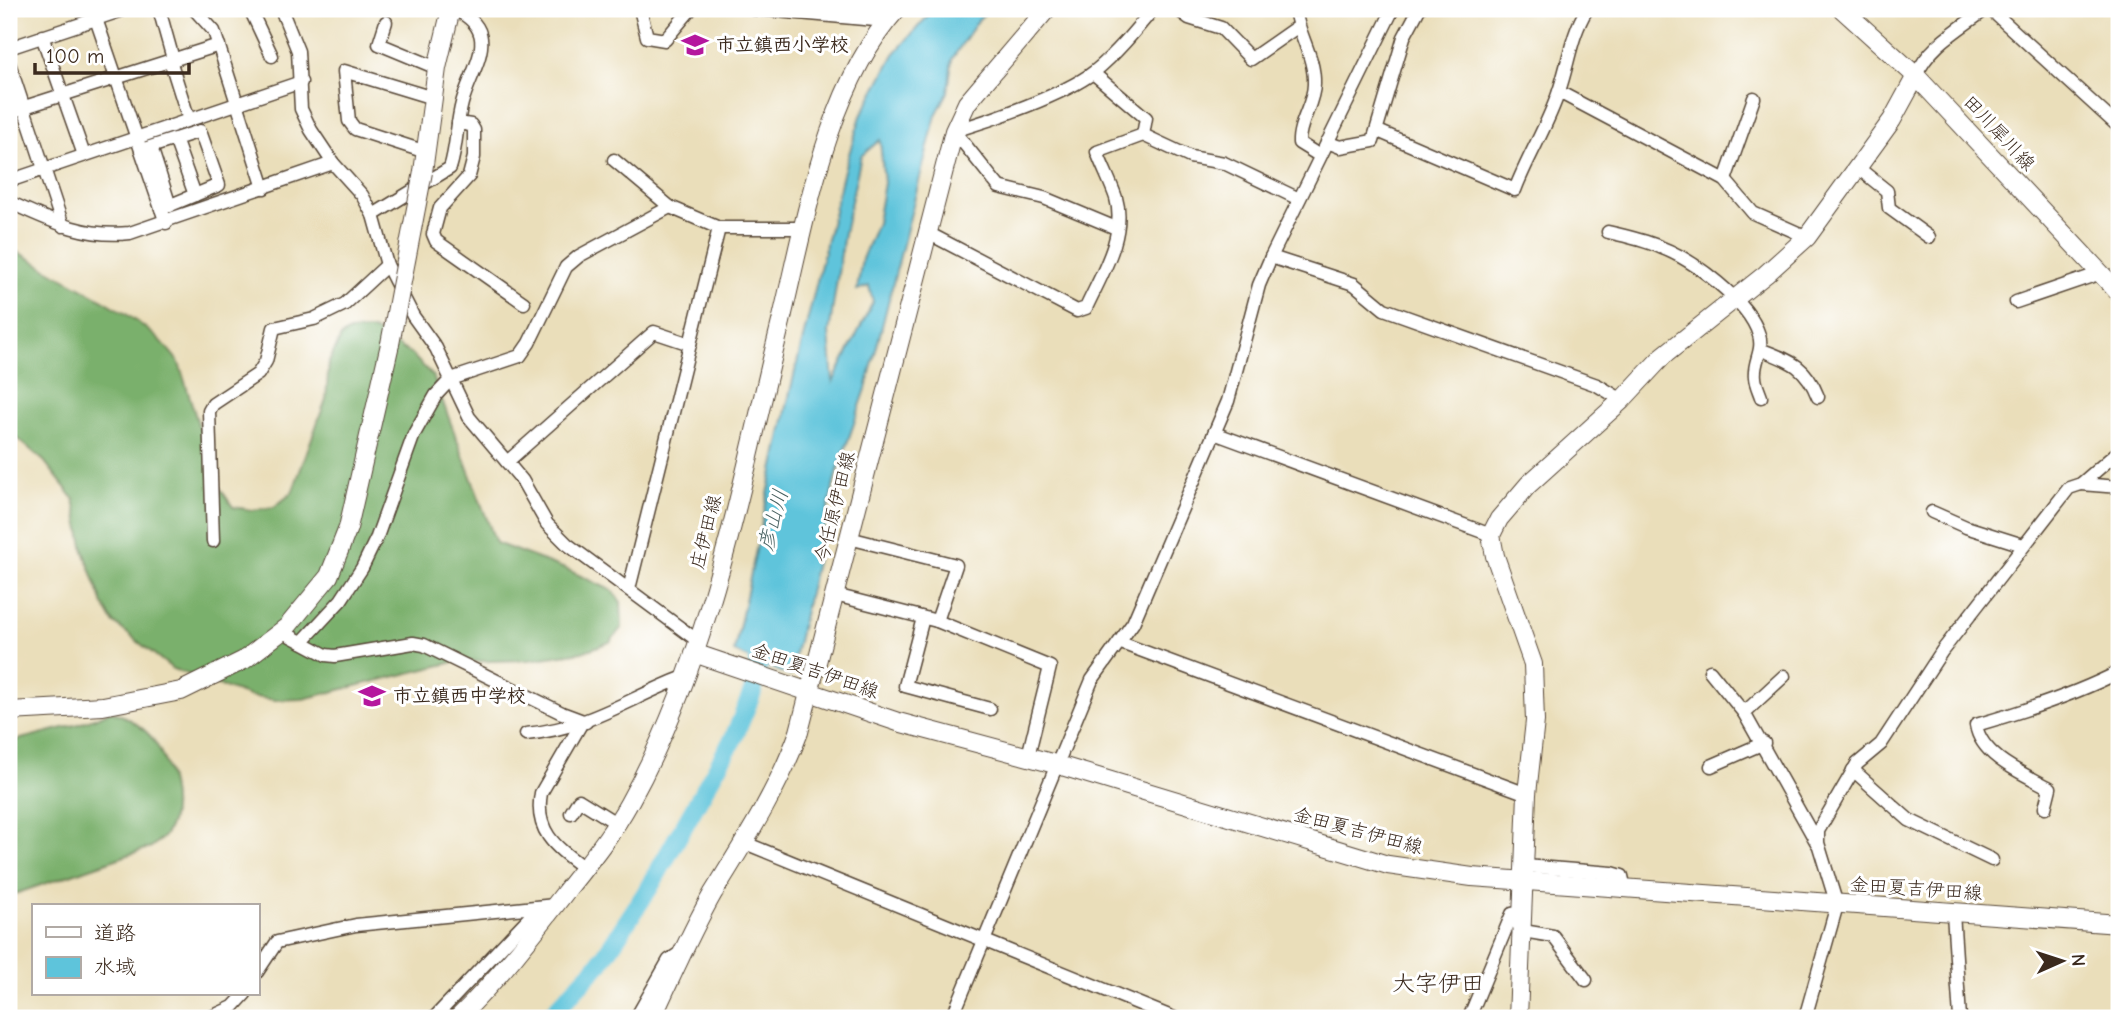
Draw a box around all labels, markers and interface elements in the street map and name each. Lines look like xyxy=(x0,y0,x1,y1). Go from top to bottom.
school or university icon: 市立鎮西小学校 xyxy=(680,30,710,60)
scale bar xyxy=(35,32,189,76)
place label: 市立鎮西小学校 xyxy=(716,34,849,56)
text: 100 m xyxy=(46,44,104,68)
street label: 田川犀川線 xyxy=(1959,91,2039,175)
street label: 今任原伊田線 xyxy=(811,449,859,565)
water label: 彦山川 xyxy=(753,486,793,554)
street label: 庄伊田線 xyxy=(686,492,726,572)
street label: 金田夏吉伊田線 xyxy=(749,639,881,703)
school or university icon: 市立鎮西中学校 xyxy=(357,681,387,711)
place label: 市立鎮西中学校 xyxy=(393,685,526,707)
street label: 金田夏吉伊田線 xyxy=(1291,803,1425,859)
street label: 金田夏吉伊田線 xyxy=(1849,873,1983,905)
legend xyxy=(32,904,259,996)
text: 道路 xyxy=(94,921,136,945)
north arrow xyxy=(2026,926,2096,996)
text: N xyxy=(2067,953,2089,967)
text: 水域 xyxy=(94,955,136,979)
district label: 大字伊田 xyxy=(1392,970,1484,997)

